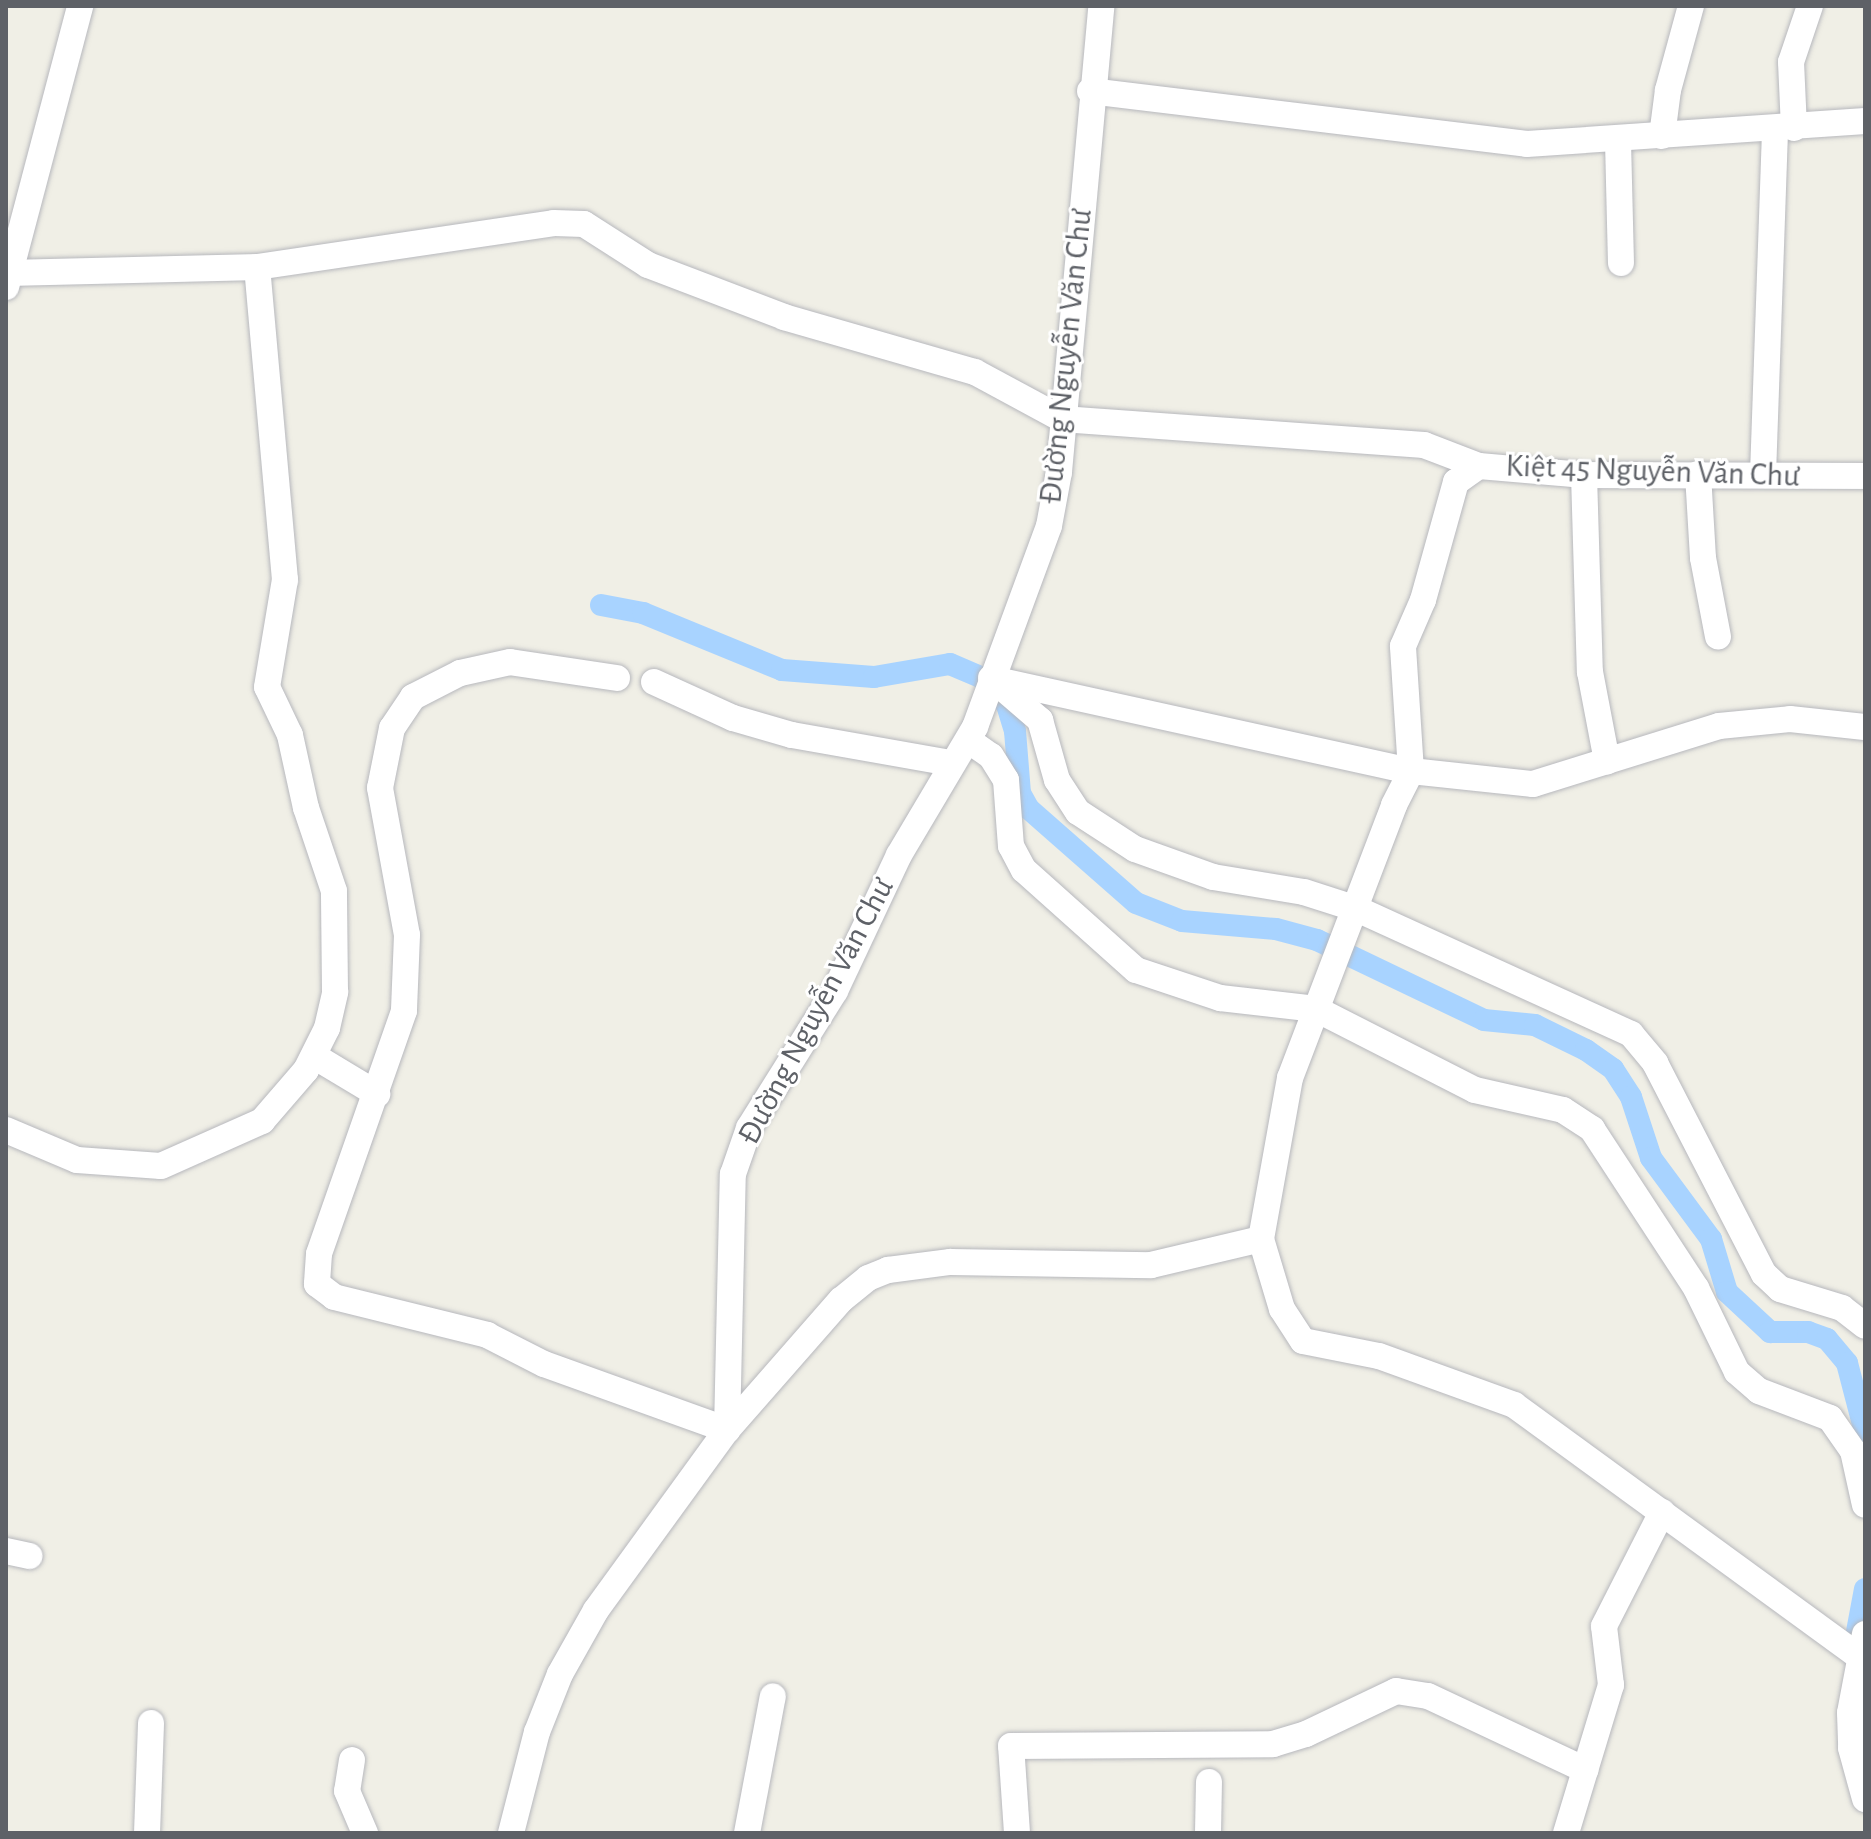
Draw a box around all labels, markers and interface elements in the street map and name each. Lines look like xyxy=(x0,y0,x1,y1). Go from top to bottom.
street label: Đường Nguyễn Văn Chư xyxy=(1031,206,1101,506)
street label: Kiệt 45 Nguyễn Văn Chư xyxy=(1505,447,1801,495)
street label: Đường Nguyễn Văn Chư xyxy=(729,871,903,1151)

